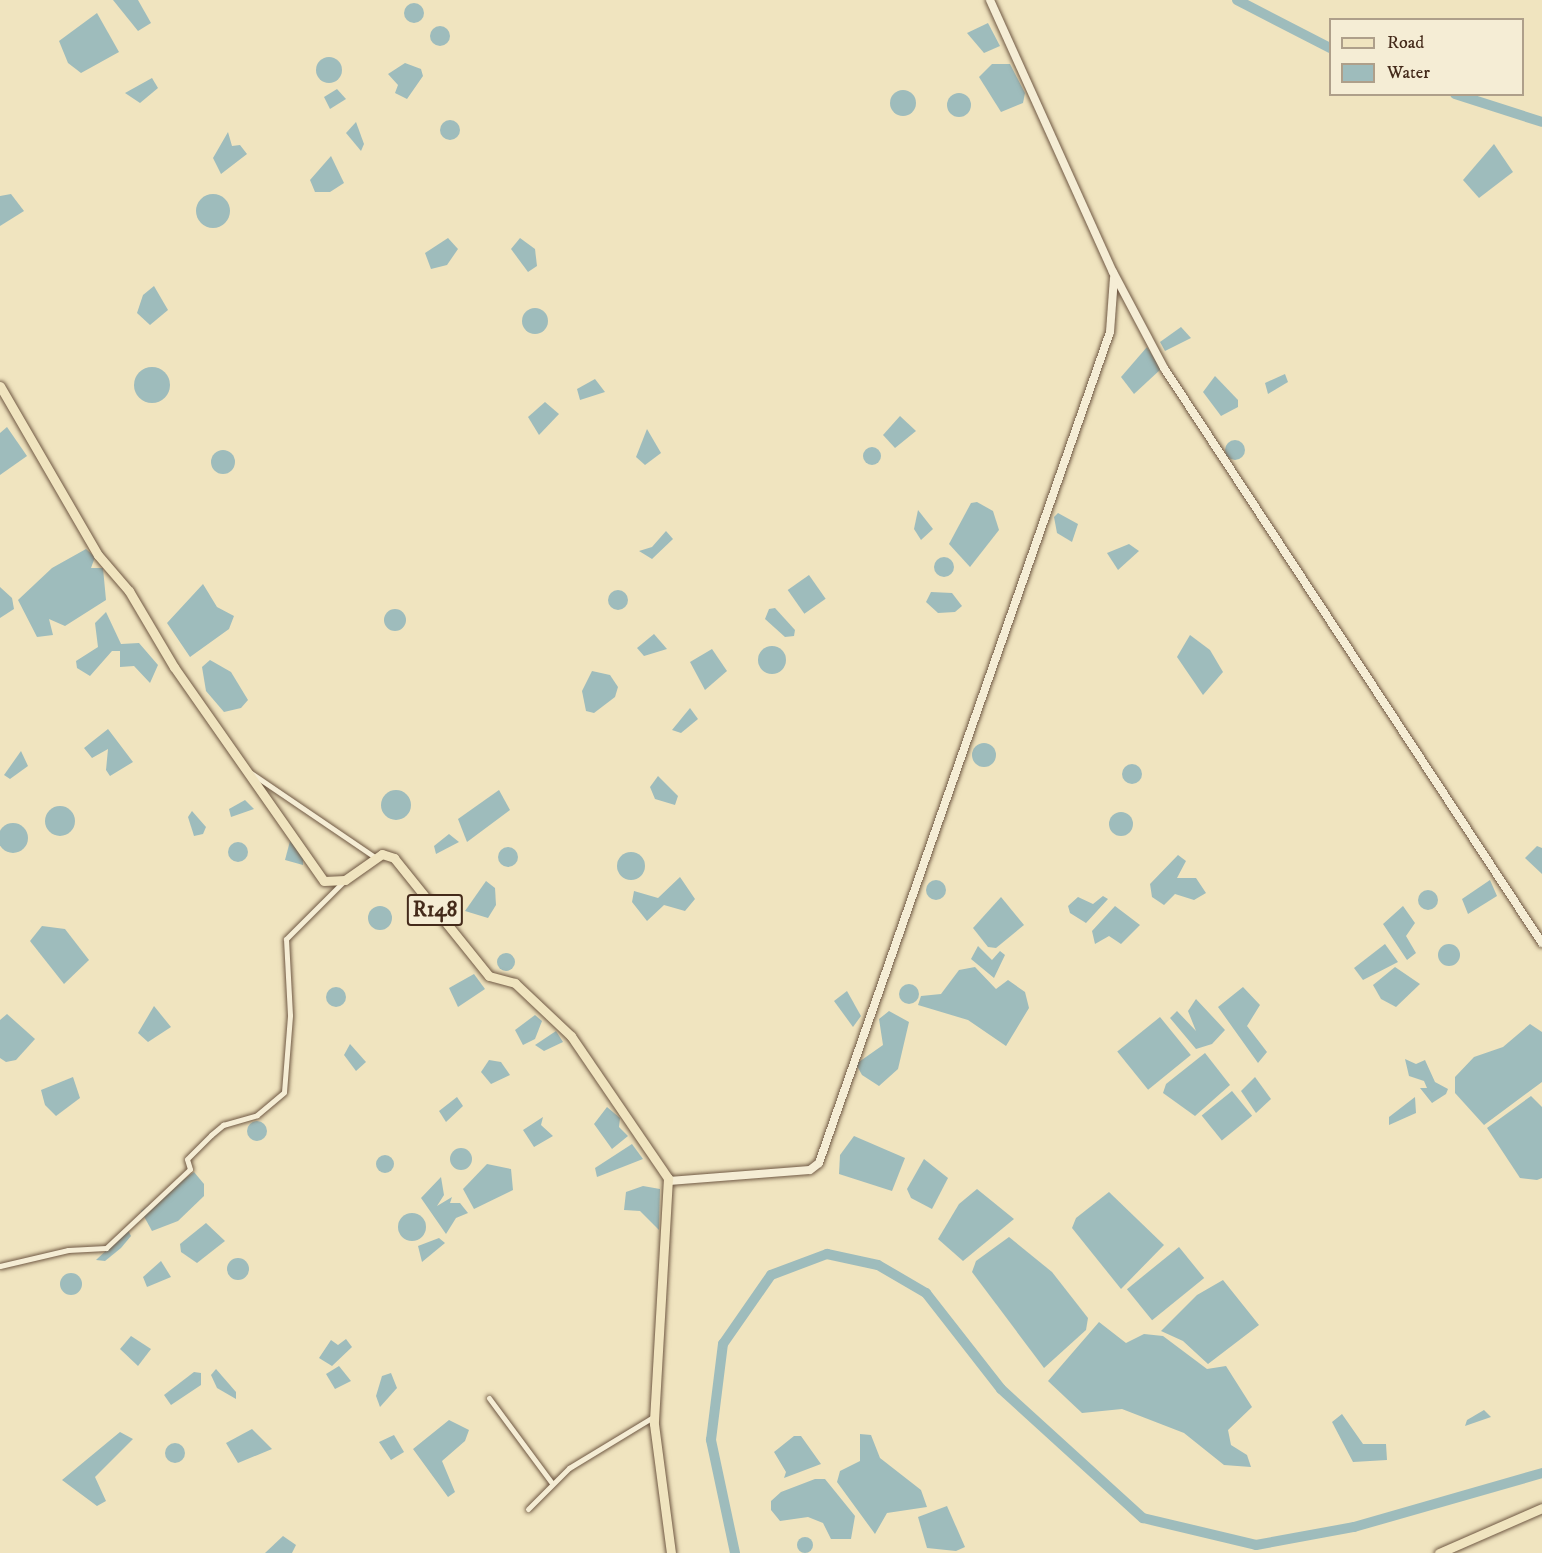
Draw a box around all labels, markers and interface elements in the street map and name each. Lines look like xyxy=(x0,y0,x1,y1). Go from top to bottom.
legend xyxy=(1329,18,1524,96)
text: Road xyxy=(1387,32,1424,54)
text: Water xyxy=(1387,62,1430,84)
road number: R148 xyxy=(406,892,464,928)

